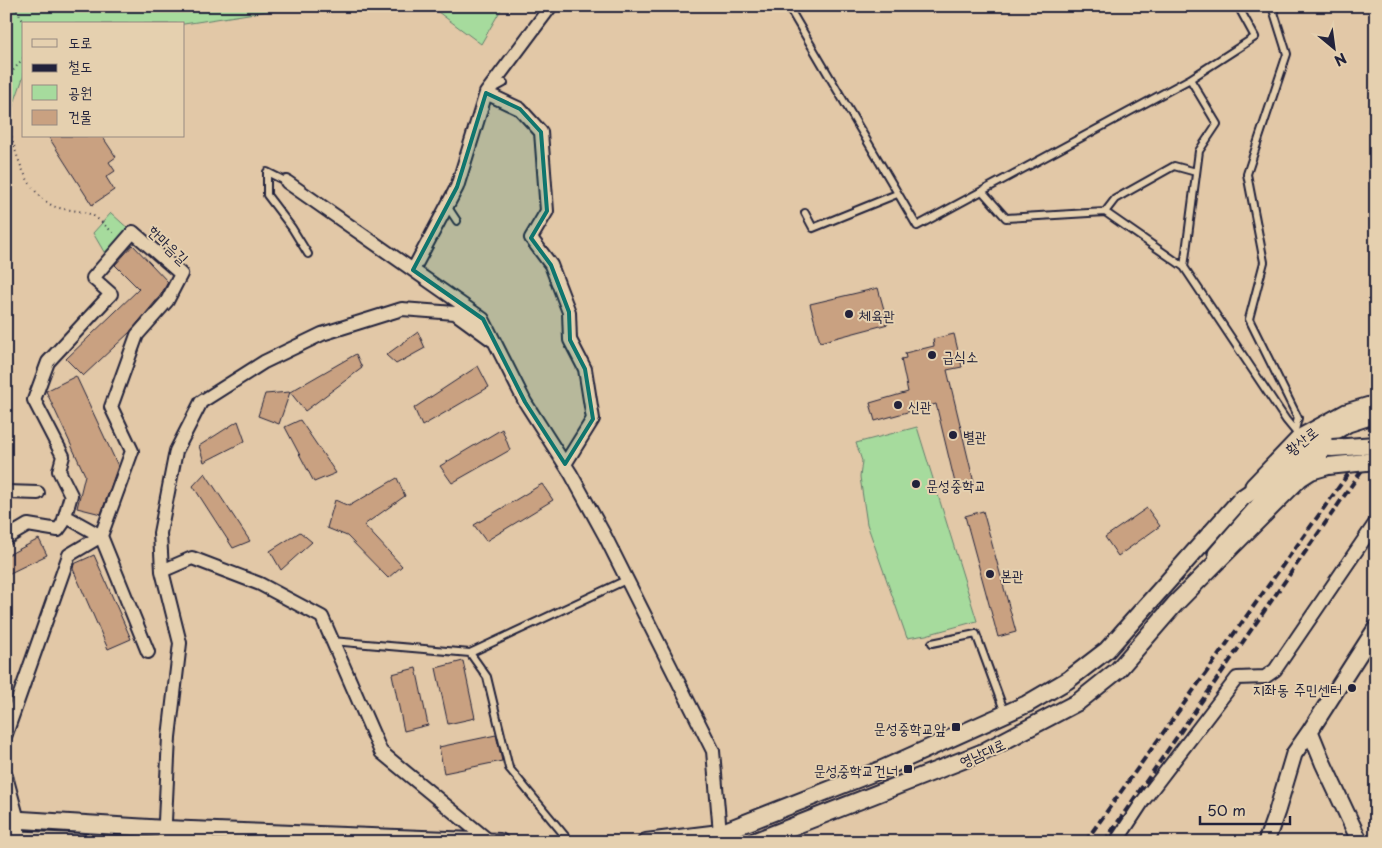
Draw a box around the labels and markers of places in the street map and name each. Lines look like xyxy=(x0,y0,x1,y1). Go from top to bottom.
place label: 체육관 xyxy=(859,303,895,326)
marker: 체육관 xyxy=(843,308,855,320)
place label: 급식소 xyxy=(942,344,978,367)
marker: 급식소 xyxy=(926,349,938,361)
place label: 신관 xyxy=(908,394,932,417)
marker: 신관 xyxy=(892,399,904,411)
place label: 별관 xyxy=(963,424,987,447)
marker: 별관 xyxy=(947,429,959,441)
place label: 문성중학교 xyxy=(926,473,986,496)
marker: 문성중학교 xyxy=(910,478,922,490)
place label: 본관 xyxy=(1000,563,1024,586)
marker: 본관 xyxy=(984,568,996,580)
place label: 지좌동 주민센터 xyxy=(1253,677,1342,700)
marker: 지좌동 주민센터 xyxy=(1346,682,1358,694)
place label: 문성중학교앞 xyxy=(874,716,946,739)
marker: 문성중학교앞 xyxy=(950,721,962,733)
place label: 문성중학교건너 xyxy=(814,758,898,781)
marker: 문성중학교건너 xyxy=(902,763,914,775)

